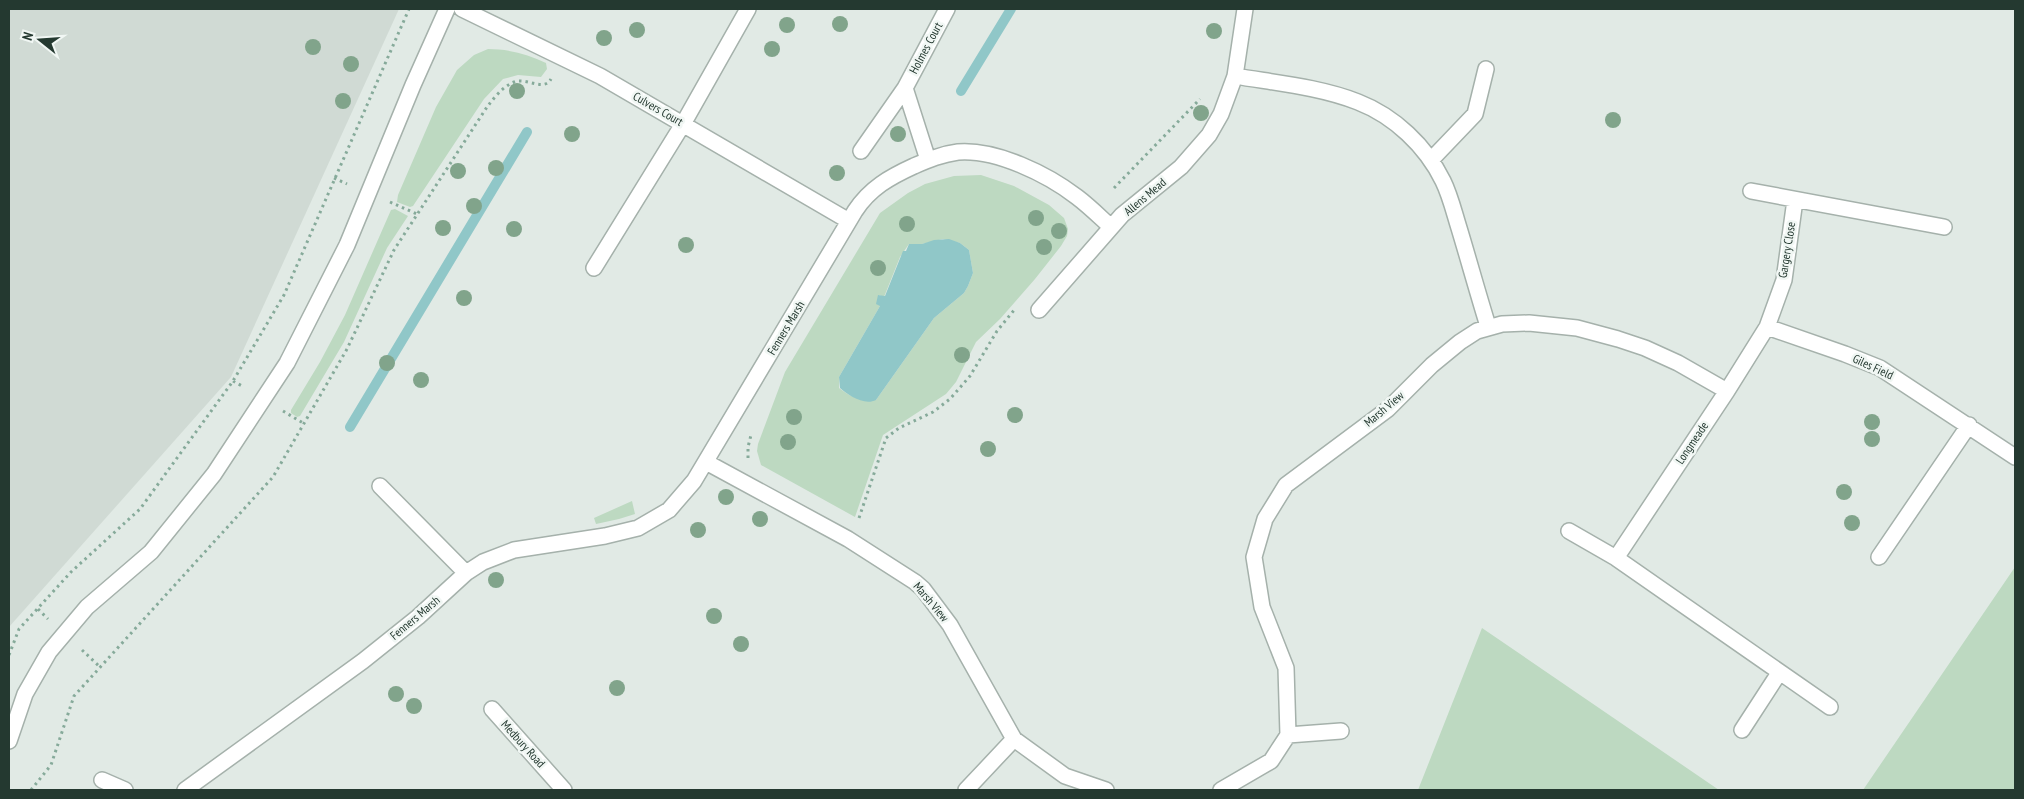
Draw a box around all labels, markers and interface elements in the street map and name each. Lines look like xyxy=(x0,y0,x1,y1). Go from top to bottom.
north arrow xyxy=(15,15,65,65)
street label: Holmes Court xyxy=(906,19,946,76)
text: N xyxy=(18,30,37,42)
street label: Culvers Court xyxy=(631,88,687,129)
street label: Allens Mead xyxy=(1120,175,1169,219)
street label: Gargery Close xyxy=(1775,221,1798,279)
street label: Fenners Marsh xyxy=(764,298,808,357)
street label: Giles Field xyxy=(1850,351,1896,383)
street label: Marsh View xyxy=(1361,387,1407,430)
street label: Longmeade xyxy=(1672,419,1711,467)
street label: Marsh View xyxy=(910,579,953,625)
street label: Fenners Marsh xyxy=(387,592,443,643)
street label: Medbury Road xyxy=(498,717,549,770)

